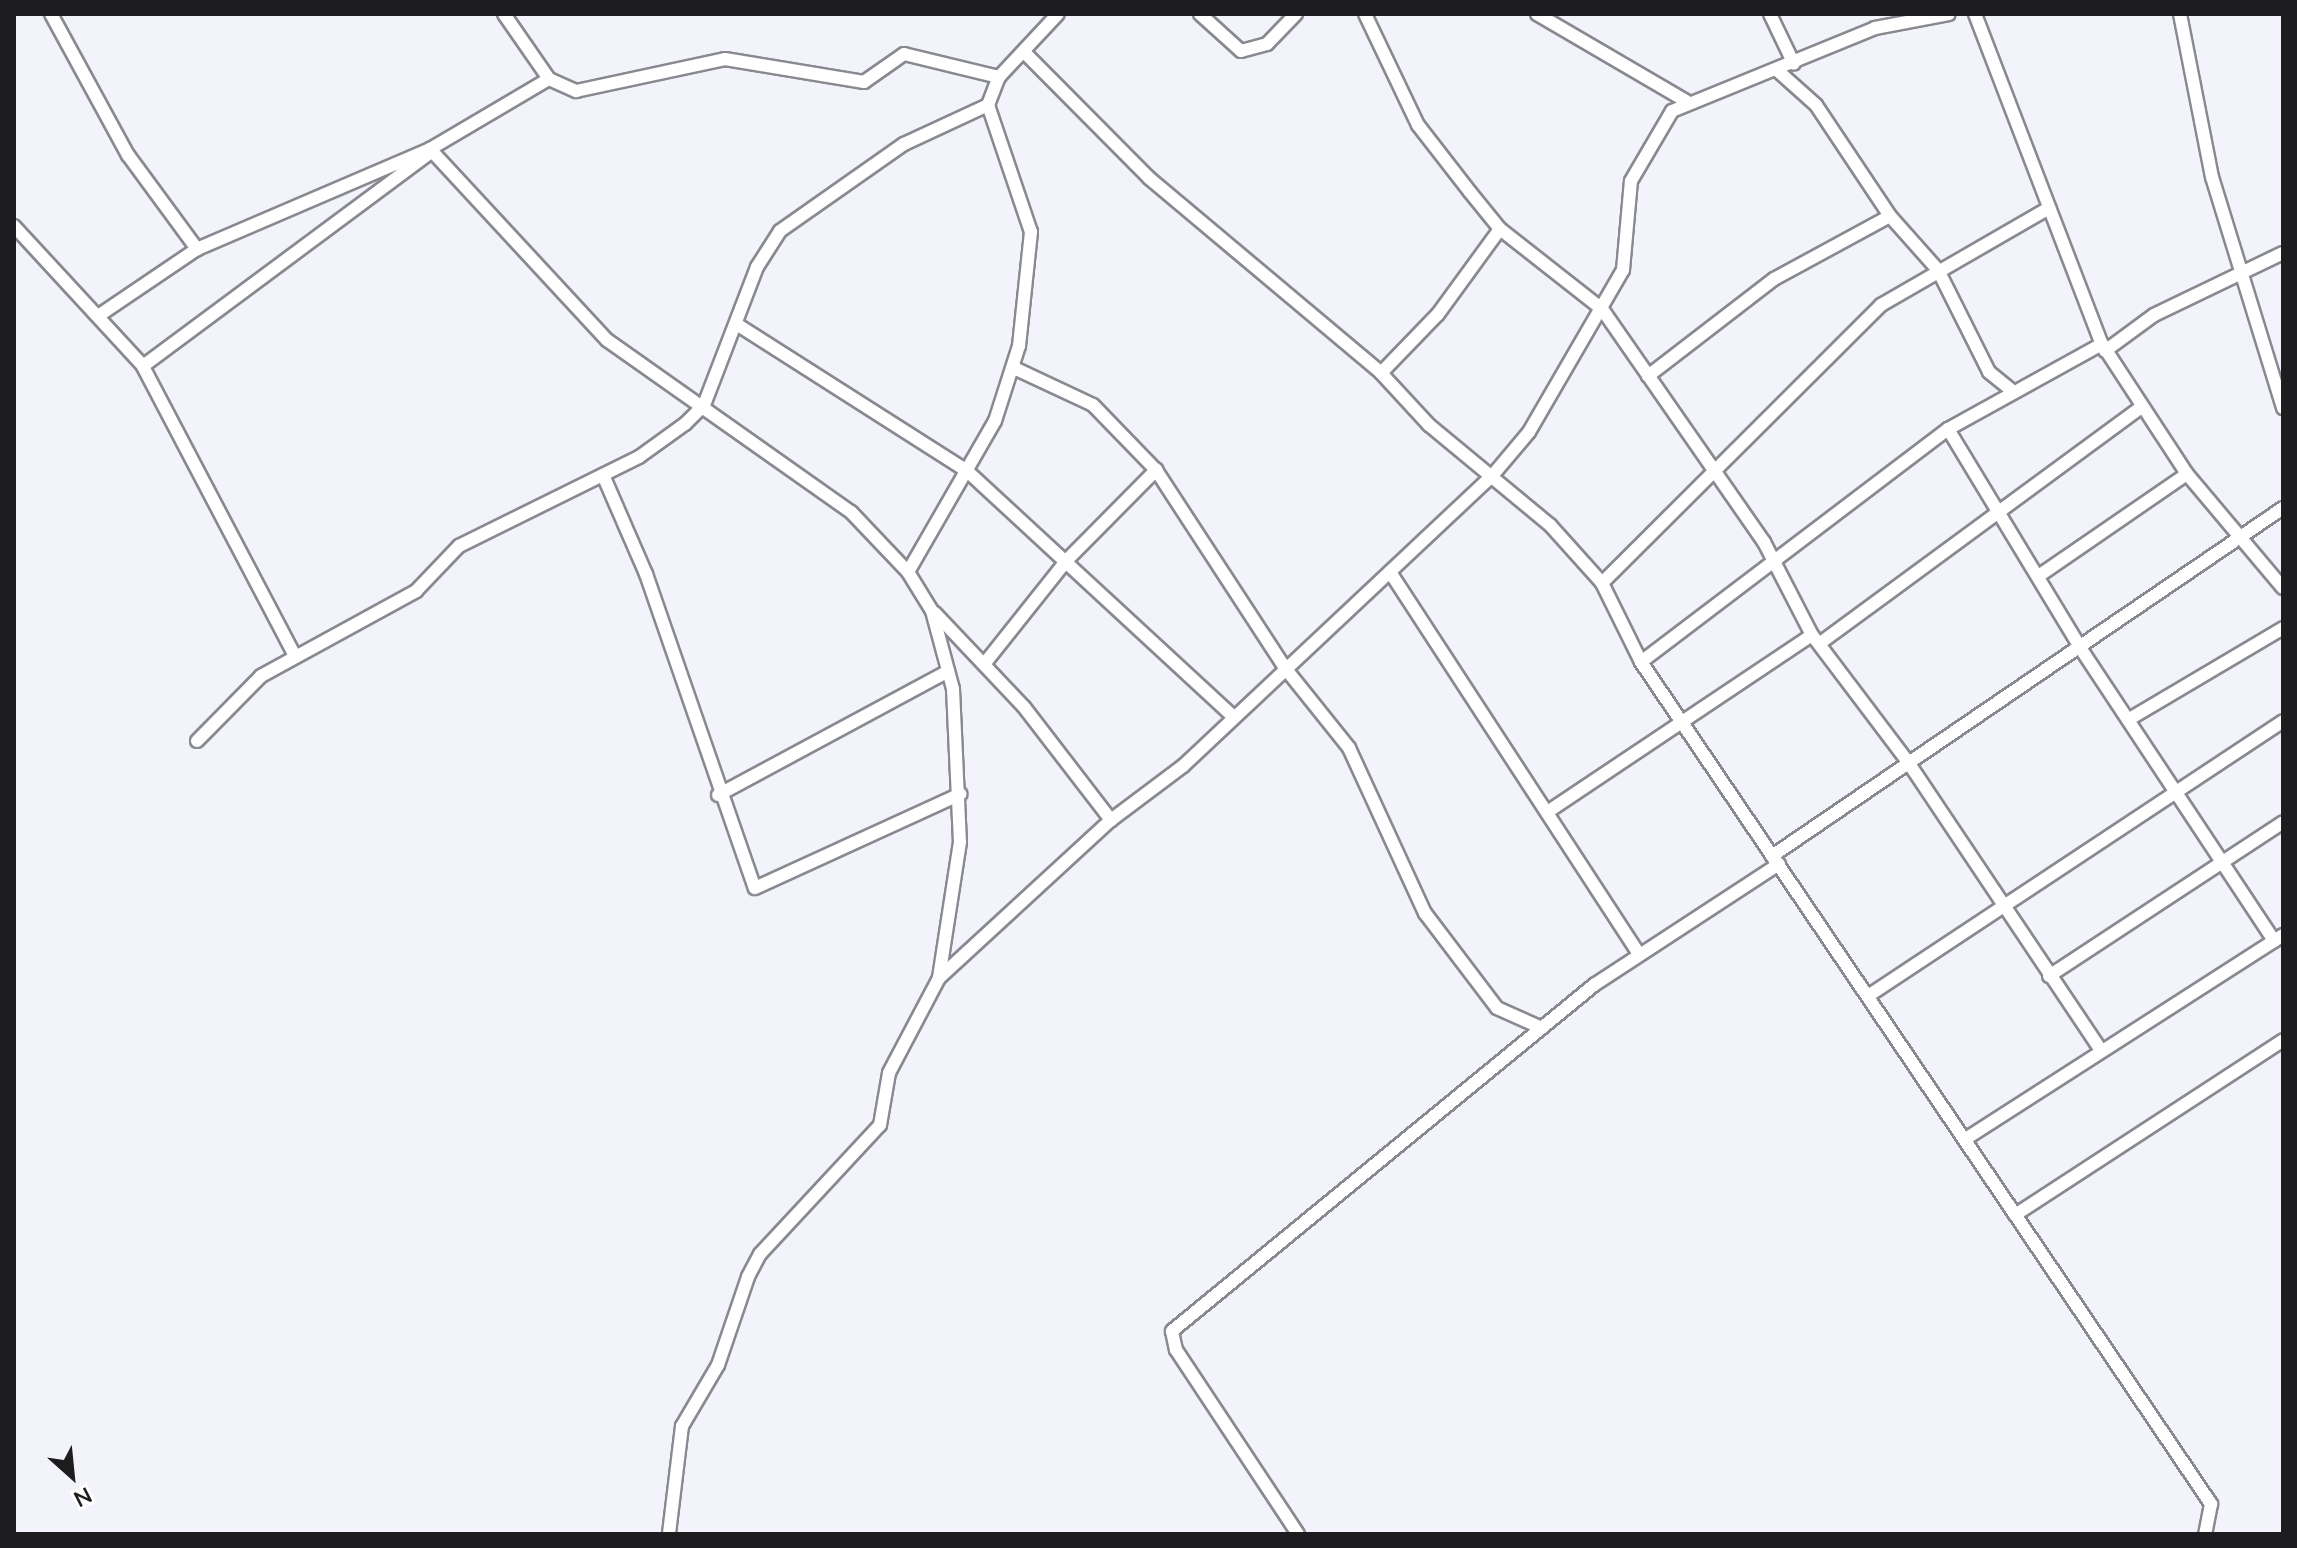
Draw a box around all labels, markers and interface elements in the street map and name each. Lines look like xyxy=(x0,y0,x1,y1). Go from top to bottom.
north arrow xyxy=(32,1436,112,1516)
text: N xyxy=(69,1481,97,1514)

